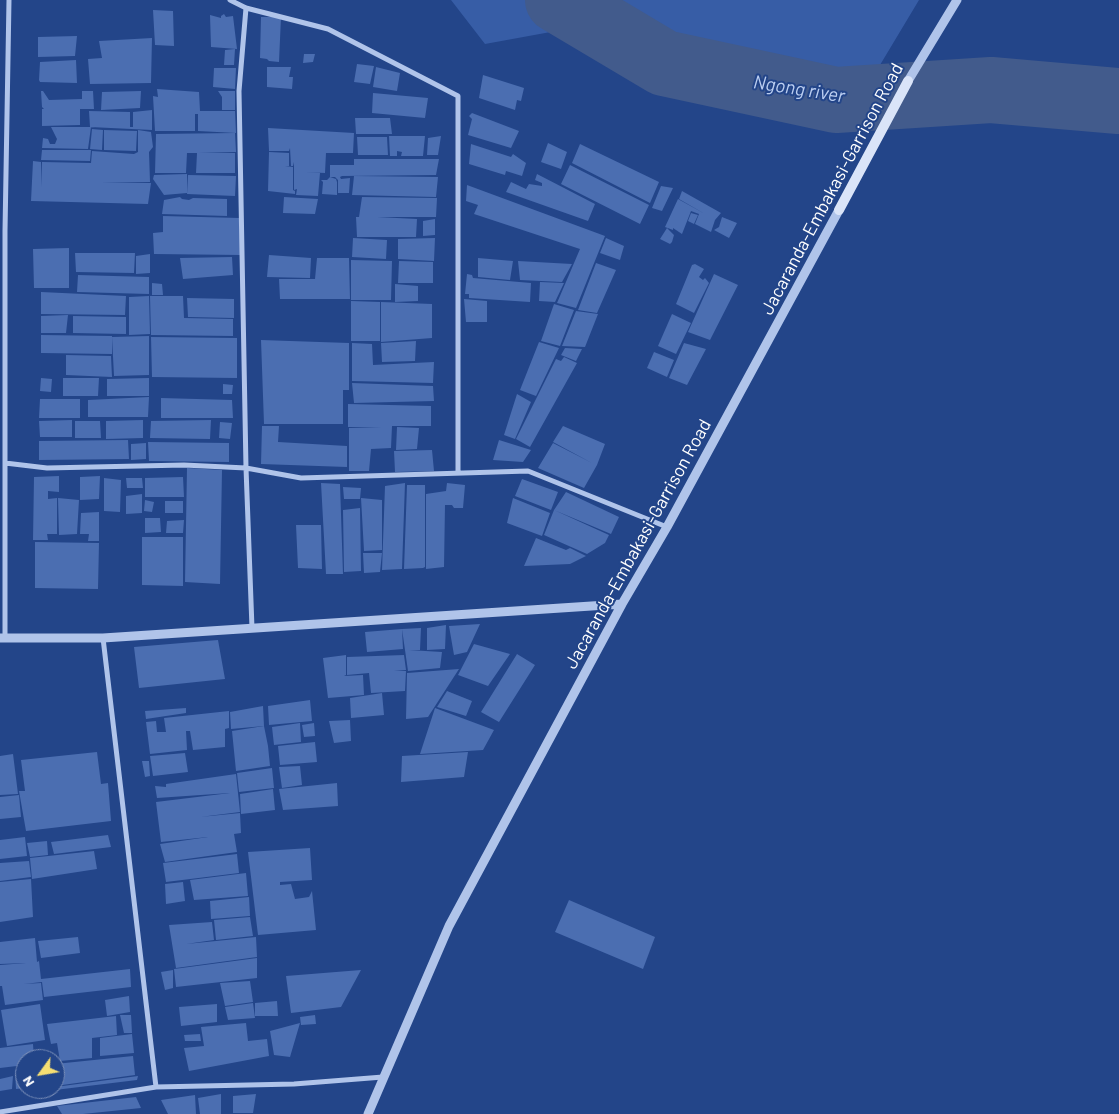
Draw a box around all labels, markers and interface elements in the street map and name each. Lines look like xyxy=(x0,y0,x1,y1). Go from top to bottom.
street label: Jacaranda-Embakasi-Garrison Road xyxy=(756,59,908,319)
water label: Ngong river xyxy=(752,71,846,107)
street label: Jacaranda-Embakasi-Garrison Road xyxy=(560,415,716,673)
north arrow xyxy=(15,1049,65,1099)
text: N xyxy=(18,1073,37,1090)

